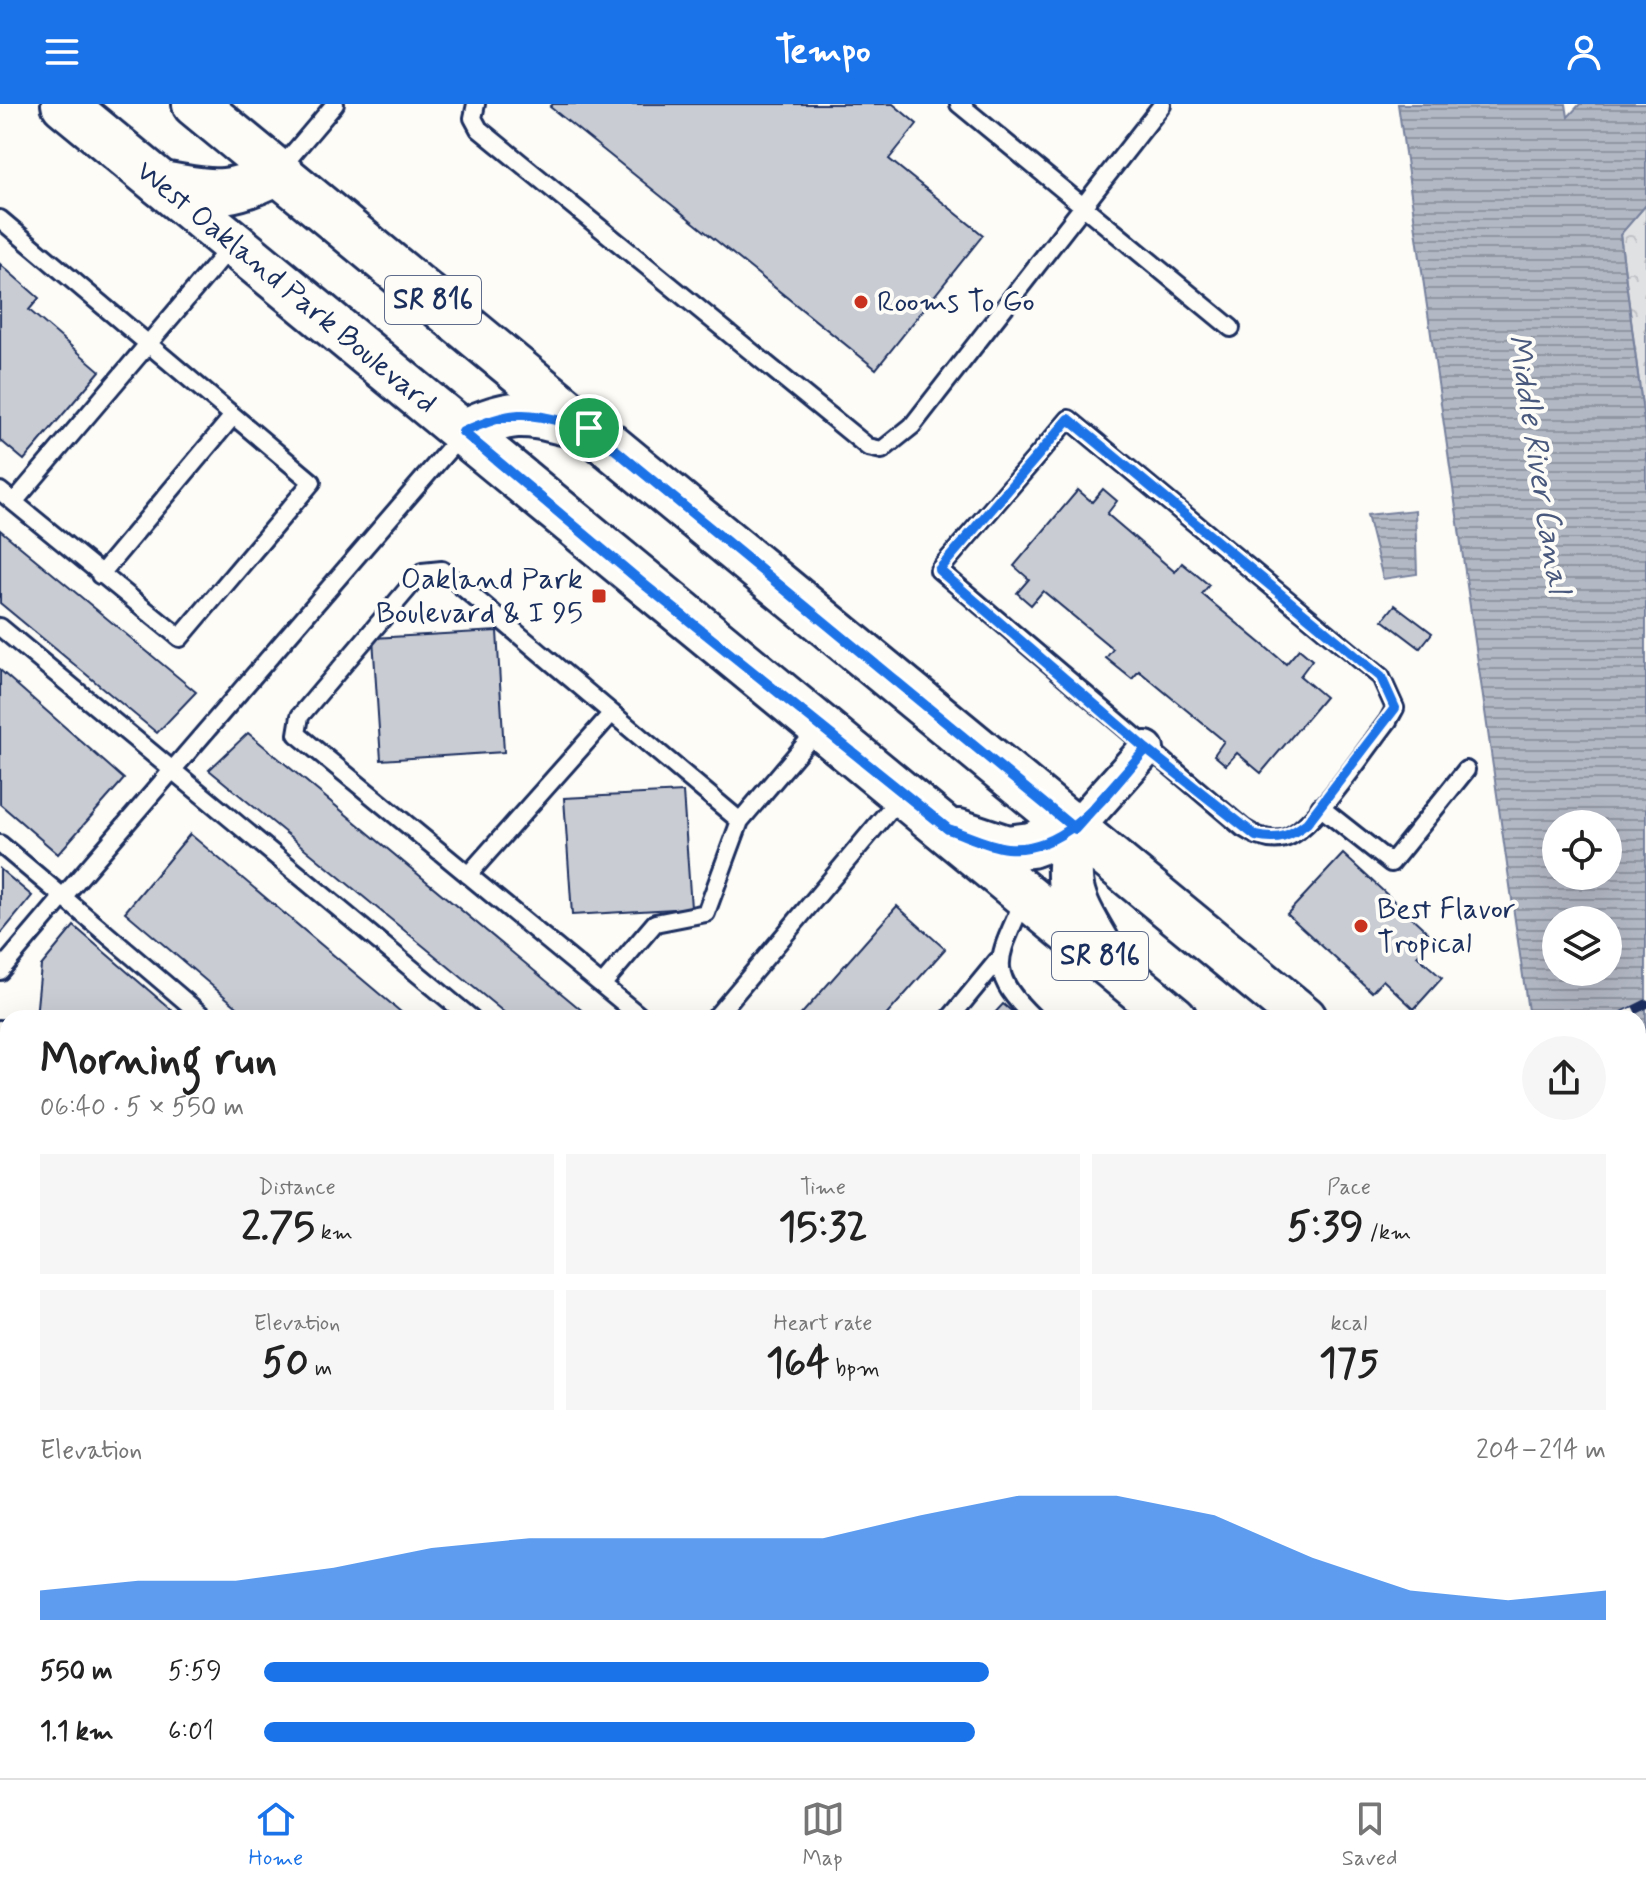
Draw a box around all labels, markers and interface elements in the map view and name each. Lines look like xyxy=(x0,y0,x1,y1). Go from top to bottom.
text: Tempo xyxy=(775,29,871,76)
icon: menu xyxy=(40,30,84,74)
icon: person xyxy=(1562,30,1606,74)
street label: West Oakland Park Boulevard xyxy=(128,152,445,422)
road number: SR 816 xyxy=(385,276,481,324)
place label: Rooms To Go xyxy=(877,283,1035,322)
marker: Rooms To Go xyxy=(852,293,870,311)
water label: Middle River Canal xyxy=(1497,331,1580,599)
pin xyxy=(555,394,623,462)
icon: arrive xyxy=(567,406,611,450)
place label: Oakland Park Boulevard & I 95 xyxy=(376,560,583,633)
marker: Oakland Park Boulevard & I 95 xyxy=(590,587,608,605)
map controls xyxy=(1542,810,1622,986)
button: locate xyxy=(1542,810,1622,890)
place label: Best Flavor Tropical xyxy=(1377,890,1516,963)
button: layers xyxy=(1542,906,1622,986)
marker: Best Flavor Tropical xyxy=(1352,917,1370,935)
road number: SR 816 xyxy=(1052,932,1148,980)
text: Morning run xyxy=(40,1032,277,1090)
button: share xyxy=(1522,1036,1606,1120)
text: 06:40 · 5 × 550 m xyxy=(40,1091,244,1125)
text: Distance xyxy=(258,1174,336,1202)
text: Time xyxy=(800,1174,846,1202)
text: Pace xyxy=(1327,1174,1371,1202)
text: 2.75 xyxy=(241,1202,315,1254)
text: 15:32 xyxy=(778,1202,868,1254)
text: 5:39 xyxy=(1287,1202,1363,1254)
text: km xyxy=(315,1219,353,1247)
text: /km xyxy=(1363,1219,1411,1247)
text: Elevation xyxy=(254,1310,340,1338)
text: Heart rate xyxy=(774,1310,872,1338)
text: kcal xyxy=(1331,1310,1367,1338)
text: 50 xyxy=(262,1338,309,1390)
text: 164 xyxy=(766,1338,830,1390)
text: 175 xyxy=(1319,1338,1379,1390)
text: m xyxy=(309,1355,332,1383)
text: bpm xyxy=(830,1355,880,1383)
text: Elevation xyxy=(40,1434,142,1468)
text: 204–214 m xyxy=(1476,1434,1606,1468)
text: 550 m xyxy=(40,1655,113,1689)
text: 5:59 xyxy=(168,1655,222,1689)
text: 1.1 km xyxy=(40,1715,114,1749)
text: 6:01 xyxy=(168,1715,214,1749)
tab: Home xyxy=(249,1797,303,1873)
tab: Map xyxy=(801,1797,845,1873)
tab: Saved xyxy=(1342,1797,1397,1873)

